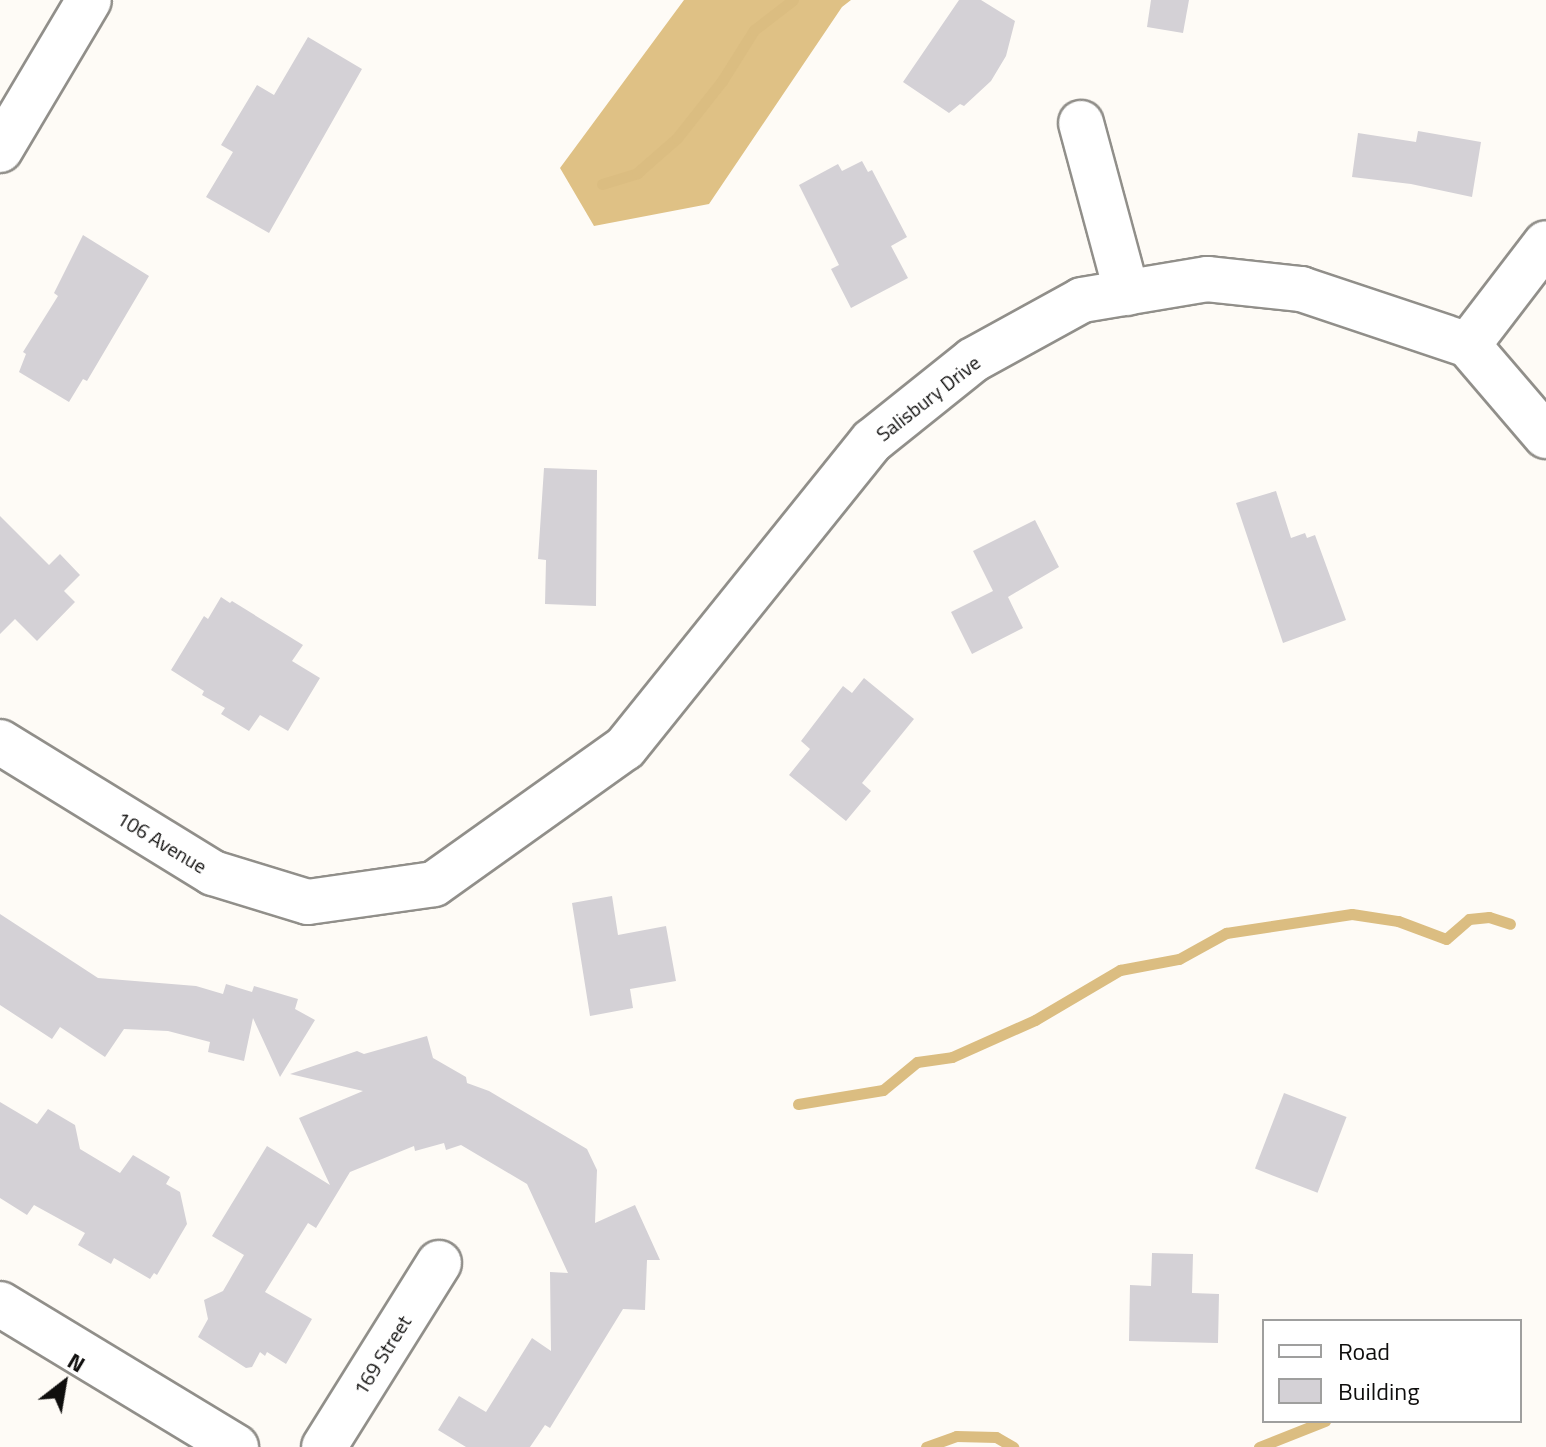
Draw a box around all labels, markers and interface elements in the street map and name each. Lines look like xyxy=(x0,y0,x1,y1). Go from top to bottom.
street label: Salisbury Drive xyxy=(871,350,985,446)
street label: 106 Avenue xyxy=(113,806,211,878)
street label: 169 Street xyxy=(348,1311,416,1399)
legend xyxy=(1262,1319,1522,1423)
text: Road xyxy=(1338,1333,1390,1369)
north arrow xyxy=(24,1343,104,1423)
text: N xyxy=(61,1344,92,1381)
text: Building xyxy=(1338,1373,1420,1409)

